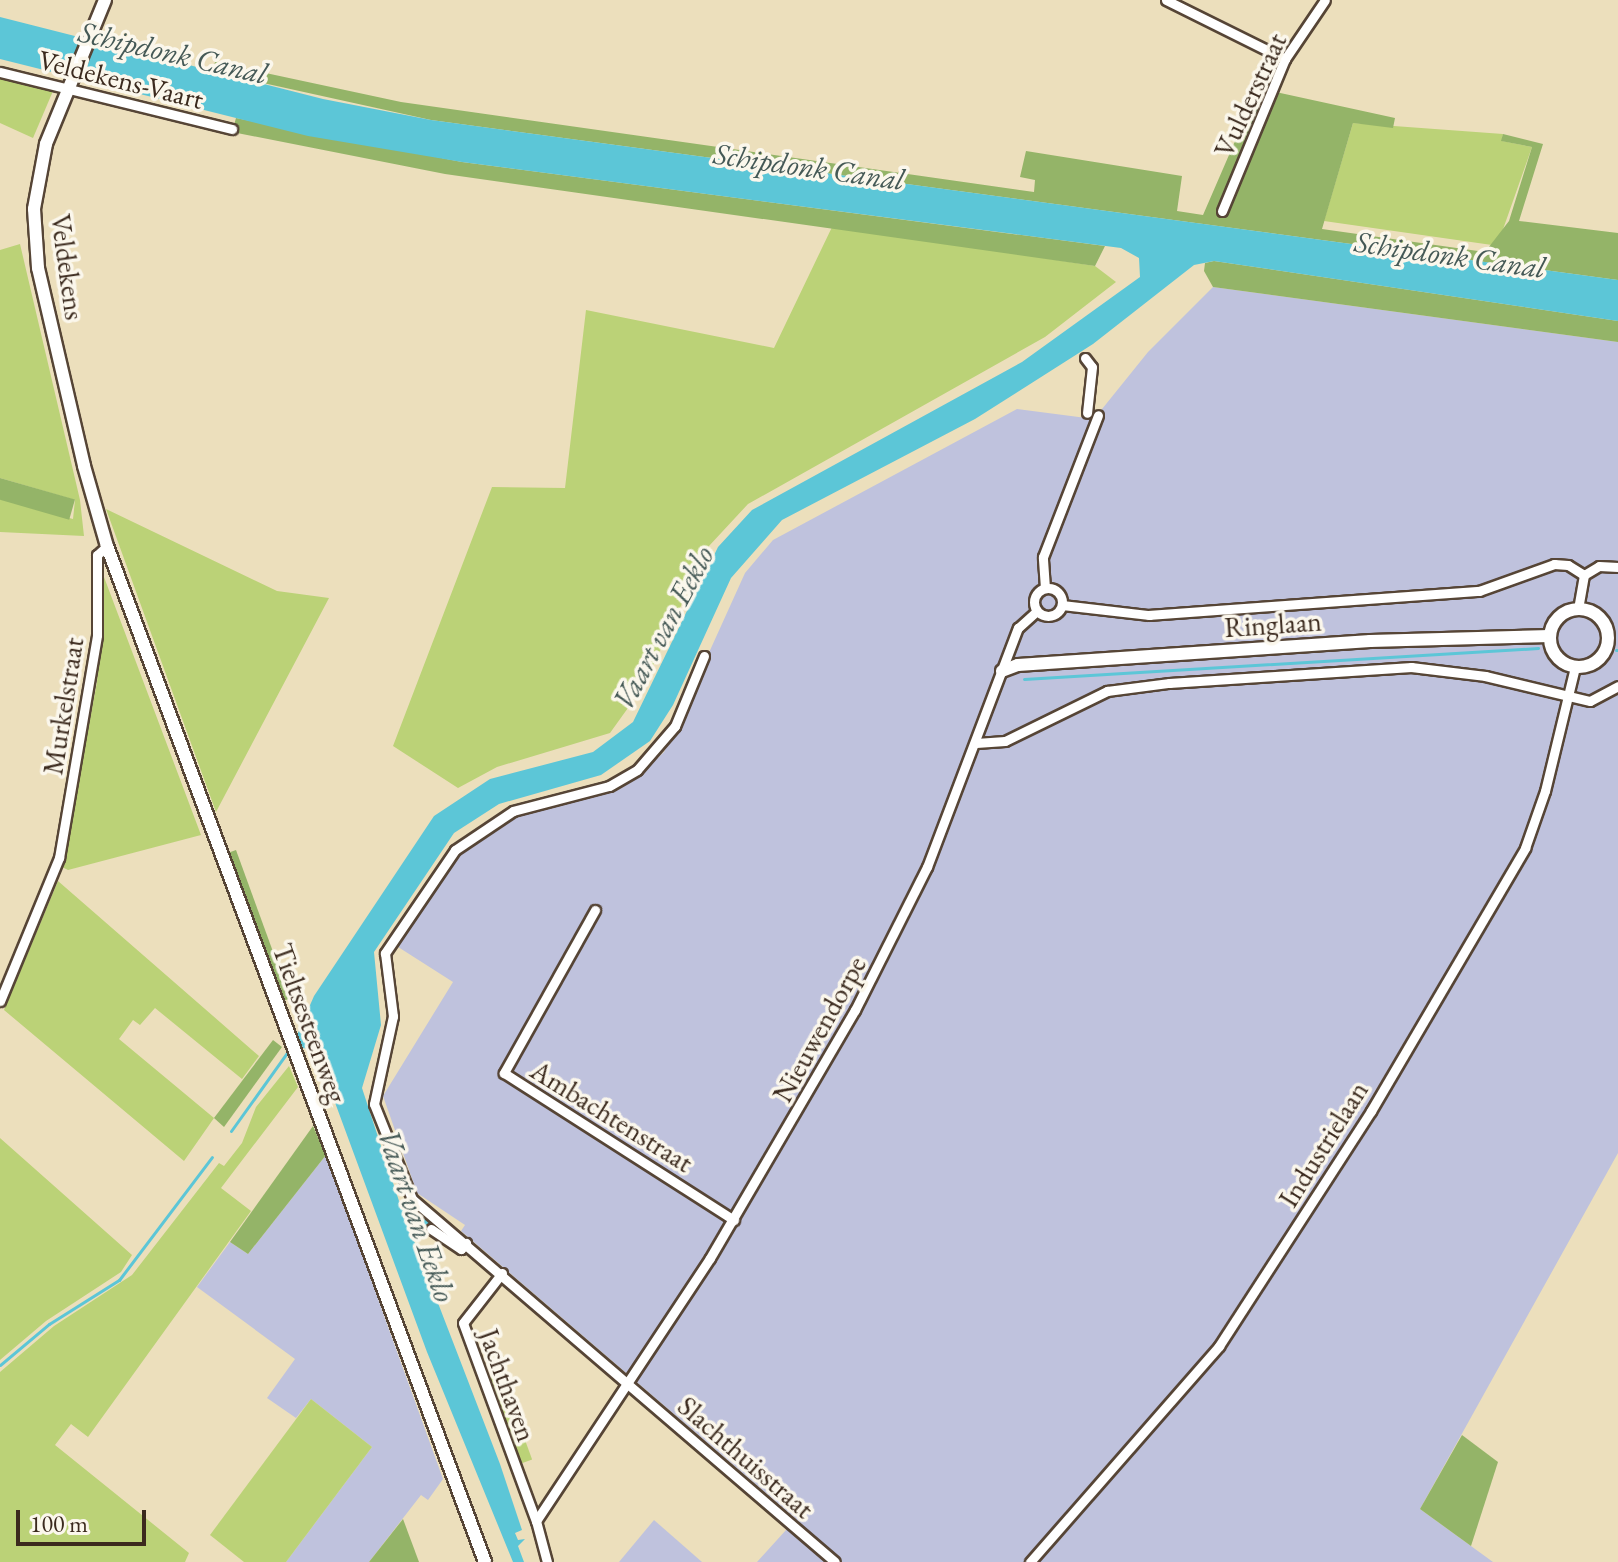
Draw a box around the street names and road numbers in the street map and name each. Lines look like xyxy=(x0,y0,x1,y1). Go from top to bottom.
street label: Vulderstraat xyxy=(1207,28,1293,162)
street label: Veldekens-Vaart xyxy=(35,42,207,116)
street label: Veldekens xyxy=(44,212,92,322)
street label: Ringlaan xyxy=(1223,604,1323,644)
street label: Murkelstraat xyxy=(36,635,90,777)
street label: Tieltsesteenweg xyxy=(266,939,354,1107)
street label: Nieuwendorpe xyxy=(765,950,873,1108)
street label: Ambachtenstraat xyxy=(525,1053,699,1179)
street label: Industrielaan xyxy=(1271,1075,1375,1213)
street label: Jachthaven xyxy=(472,1324,544,1446)
street label: Slachthuisstraat xyxy=(671,1389,821,1525)

